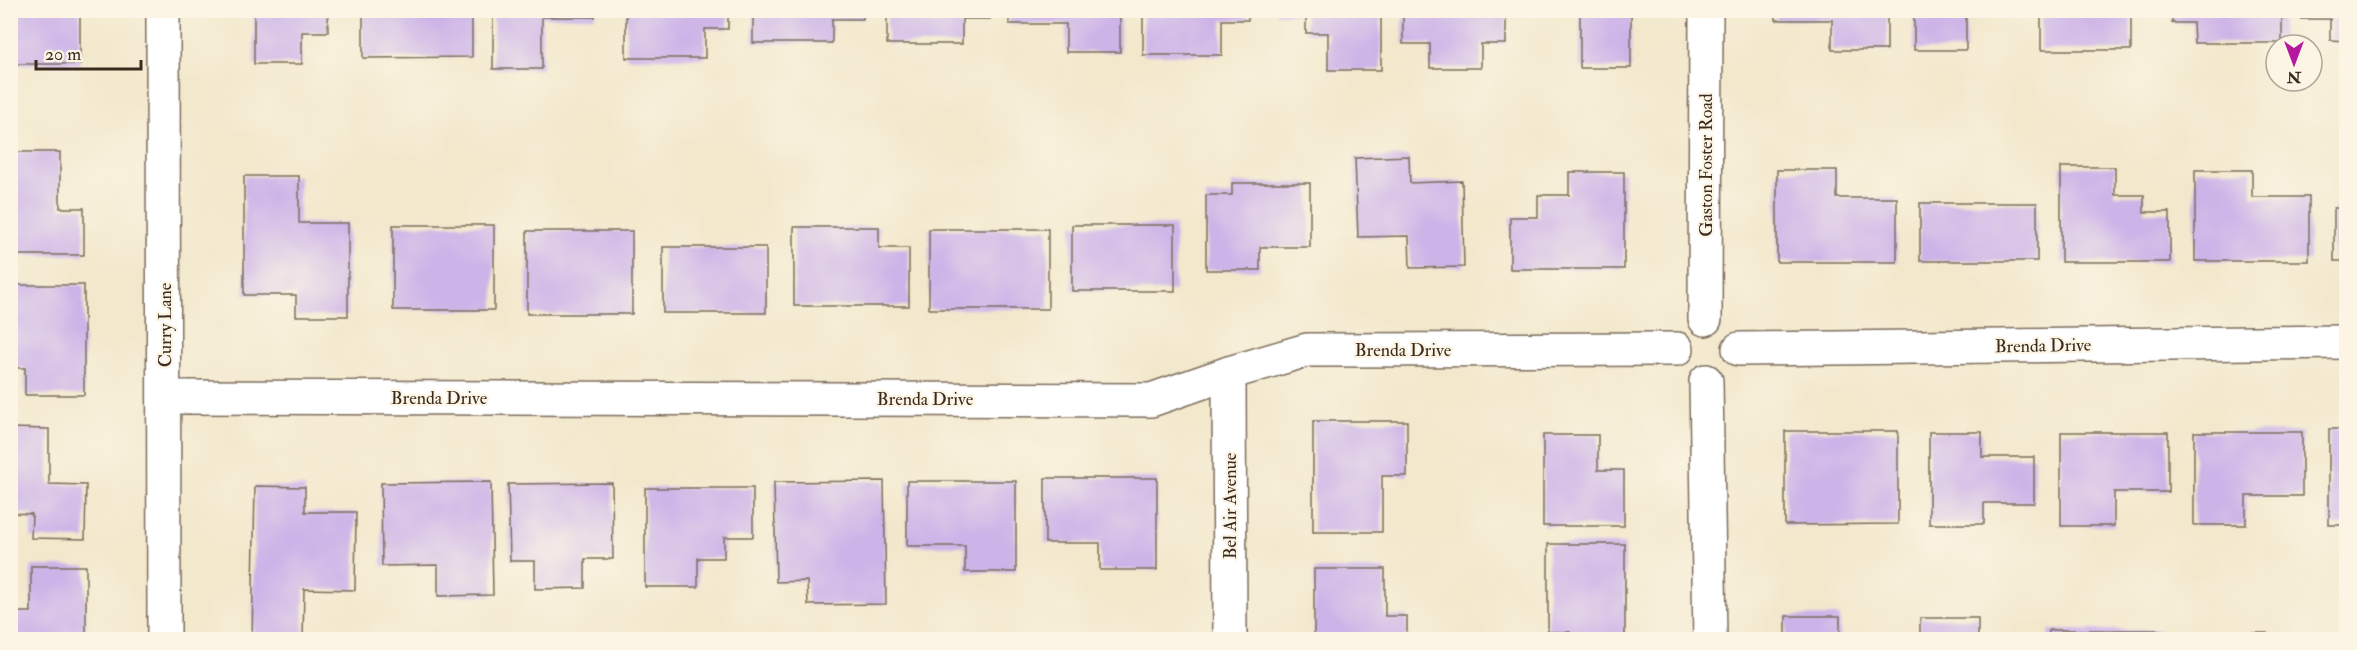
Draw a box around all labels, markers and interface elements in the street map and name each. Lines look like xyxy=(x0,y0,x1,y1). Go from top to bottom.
scale bar xyxy=(36,33,141,71)
north arrow xyxy=(2264,33,2324,93)
text: 20 m xyxy=(45,43,81,66)
text: N xyxy=(2286,67,2302,87)
street label: Gaston Foster Road xyxy=(1695,93,1718,237)
street label: Curry Lane xyxy=(154,282,177,367)
street label: Brenda Drive xyxy=(1995,334,2092,358)
street label: Brenda Drive xyxy=(1355,339,1452,362)
street label: Brenda Drive xyxy=(391,387,488,410)
street label: Brenda Drive xyxy=(877,388,974,411)
street label: Bel Air Avenue xyxy=(1219,452,1242,559)

